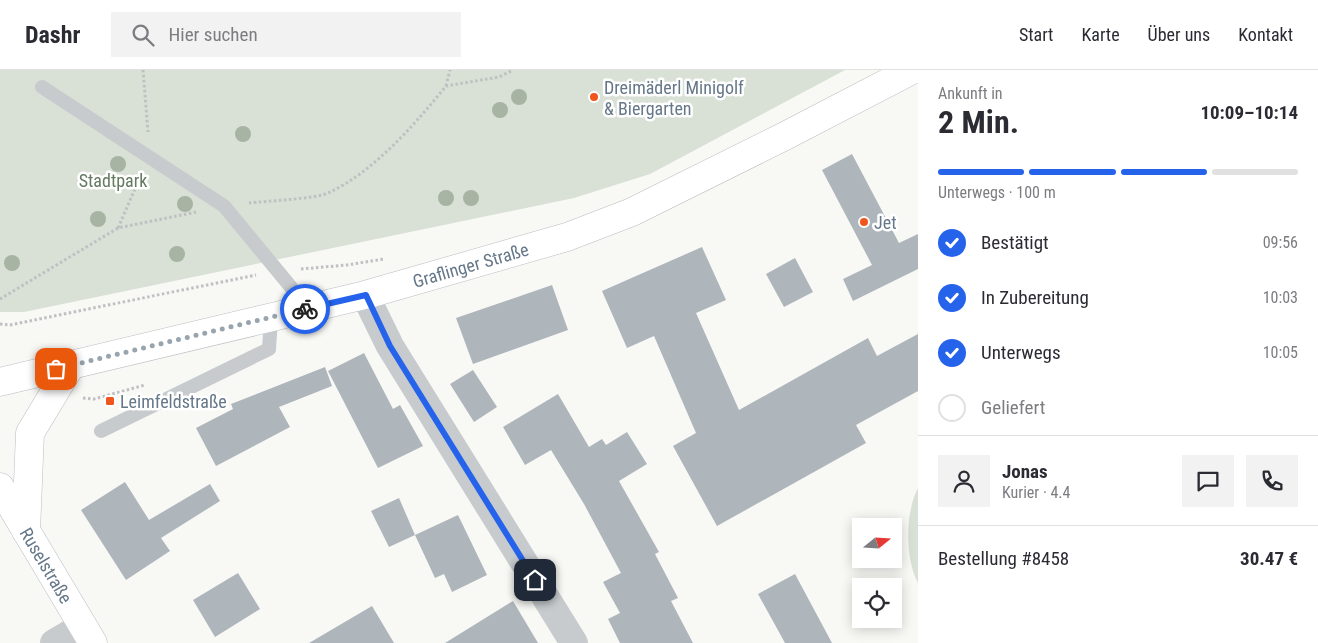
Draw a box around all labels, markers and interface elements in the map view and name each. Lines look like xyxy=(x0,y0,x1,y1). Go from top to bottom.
search box xyxy=(111,12,461,57)
text: Dashr xyxy=(25,21,81,49)
icon: search xyxy=(129,21,157,49)
text: Hier suchen xyxy=(169,23,258,46)
text: Start xyxy=(1019,24,1053,45)
text: Karte xyxy=(1081,24,1120,45)
text: Über uns xyxy=(1148,24,1210,45)
text: Kontakt xyxy=(1238,24,1293,45)
place label: Dreimäderl Minigolf & Biergarten xyxy=(604,77,744,119)
text: Ankunft in xyxy=(938,84,1003,103)
marker: Dreimäderl Minigolf & Biergarten xyxy=(588,91,600,103)
text: 10:09–10:14 xyxy=(1200,101,1298,124)
text: 2 Min. xyxy=(938,103,1019,141)
park label: Stadtpark xyxy=(79,170,147,191)
text: Unterwegs · 100 m xyxy=(938,183,1056,202)
place label: Jet xyxy=(874,212,896,233)
marker: Jet xyxy=(858,216,870,228)
icon: check xyxy=(938,229,966,257)
text: Bestätigt xyxy=(981,231,1049,254)
text: 09:56 xyxy=(1263,233,1298,252)
street label: Graflinger Straße xyxy=(410,238,531,291)
courier xyxy=(280,284,330,334)
icon: check xyxy=(938,284,966,312)
text: In Zubereitung xyxy=(981,286,1089,309)
text: 10:03 xyxy=(1263,288,1298,307)
icon: bike xyxy=(291,295,319,323)
icon: check xyxy=(938,339,966,367)
text: Unterwegs xyxy=(981,341,1061,364)
text: 10:05 xyxy=(1263,343,1298,362)
pin xyxy=(35,348,77,390)
icon: bag xyxy=(42,355,70,383)
place label: Leimfeldstraße xyxy=(120,391,227,412)
marker: Leimfeldstraße xyxy=(104,395,116,407)
text: Geliefert xyxy=(981,396,1045,419)
button: person xyxy=(938,455,990,507)
button: chat xyxy=(1182,455,1234,507)
button: phone xyxy=(1246,455,1298,507)
text: Jonas xyxy=(1002,460,1048,483)
text: Kurier · 4.4 xyxy=(1002,483,1070,502)
north arrow xyxy=(852,518,902,568)
map controls xyxy=(852,518,902,628)
street label: Ruselstraße xyxy=(16,524,77,607)
text: Bestellung #8458 xyxy=(938,547,1069,570)
text: 30.47 € xyxy=(1240,547,1298,570)
pin xyxy=(514,559,556,601)
icon: home xyxy=(521,566,549,594)
button: locate xyxy=(852,578,902,628)

